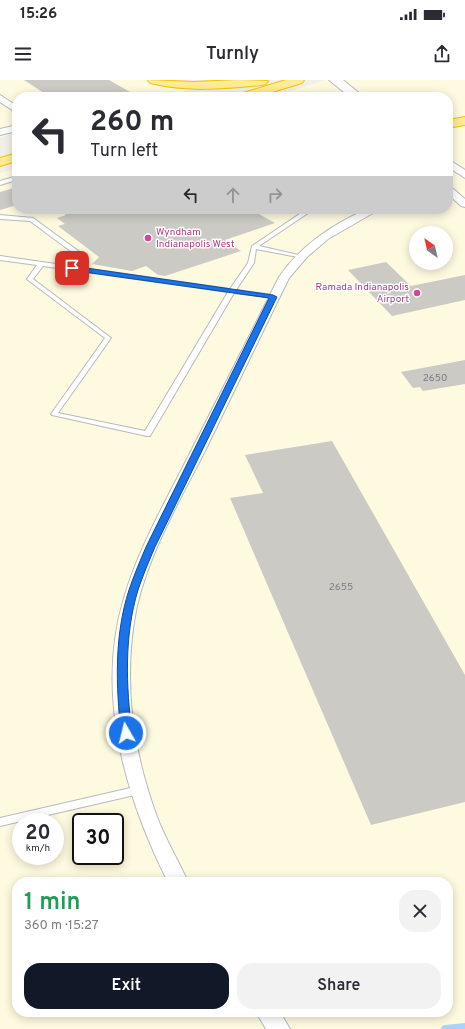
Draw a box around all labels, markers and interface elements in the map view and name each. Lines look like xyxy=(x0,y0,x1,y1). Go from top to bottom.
text: 15:26 xyxy=(20,5,57,24)
icon: menu xyxy=(12,43,34,65)
text: Turnly xyxy=(206,43,259,66)
icon: share xyxy=(431,43,453,65)
text: 260 m xyxy=(90,105,174,141)
icon: left xyxy=(24,108,76,160)
text: Turn left xyxy=(90,140,158,163)
icon: left xyxy=(180,184,202,206)
icon: ahead xyxy=(222,184,244,206)
icon: right xyxy=(264,184,286,206)
place label: Wyndham Indianapolis West xyxy=(156,226,235,251)
north arrow xyxy=(409,226,453,270)
map controls xyxy=(409,226,453,270)
marker: Wyndham Indianapolis West xyxy=(143,233,153,243)
pin xyxy=(55,251,89,285)
icon: arrive xyxy=(61,257,83,279)
place label: Ramada Indianapolis Airport xyxy=(315,281,409,306)
marker: Ramada Indianapolis Airport xyxy=(412,288,422,298)
house number: 2650 xyxy=(423,372,447,385)
house number: 2655 xyxy=(329,581,353,594)
position arrow xyxy=(105,712,147,754)
speed limit sign: 30 xyxy=(72,813,124,865)
text: 20 xyxy=(25,821,51,847)
text: km/h xyxy=(26,842,50,855)
text: 1 min xyxy=(24,888,81,918)
button: close xyxy=(399,890,441,932)
text: 360 m · 15:27 xyxy=(24,918,99,934)
button: Exit xyxy=(24,963,229,1009)
button: Share xyxy=(237,963,441,1009)

